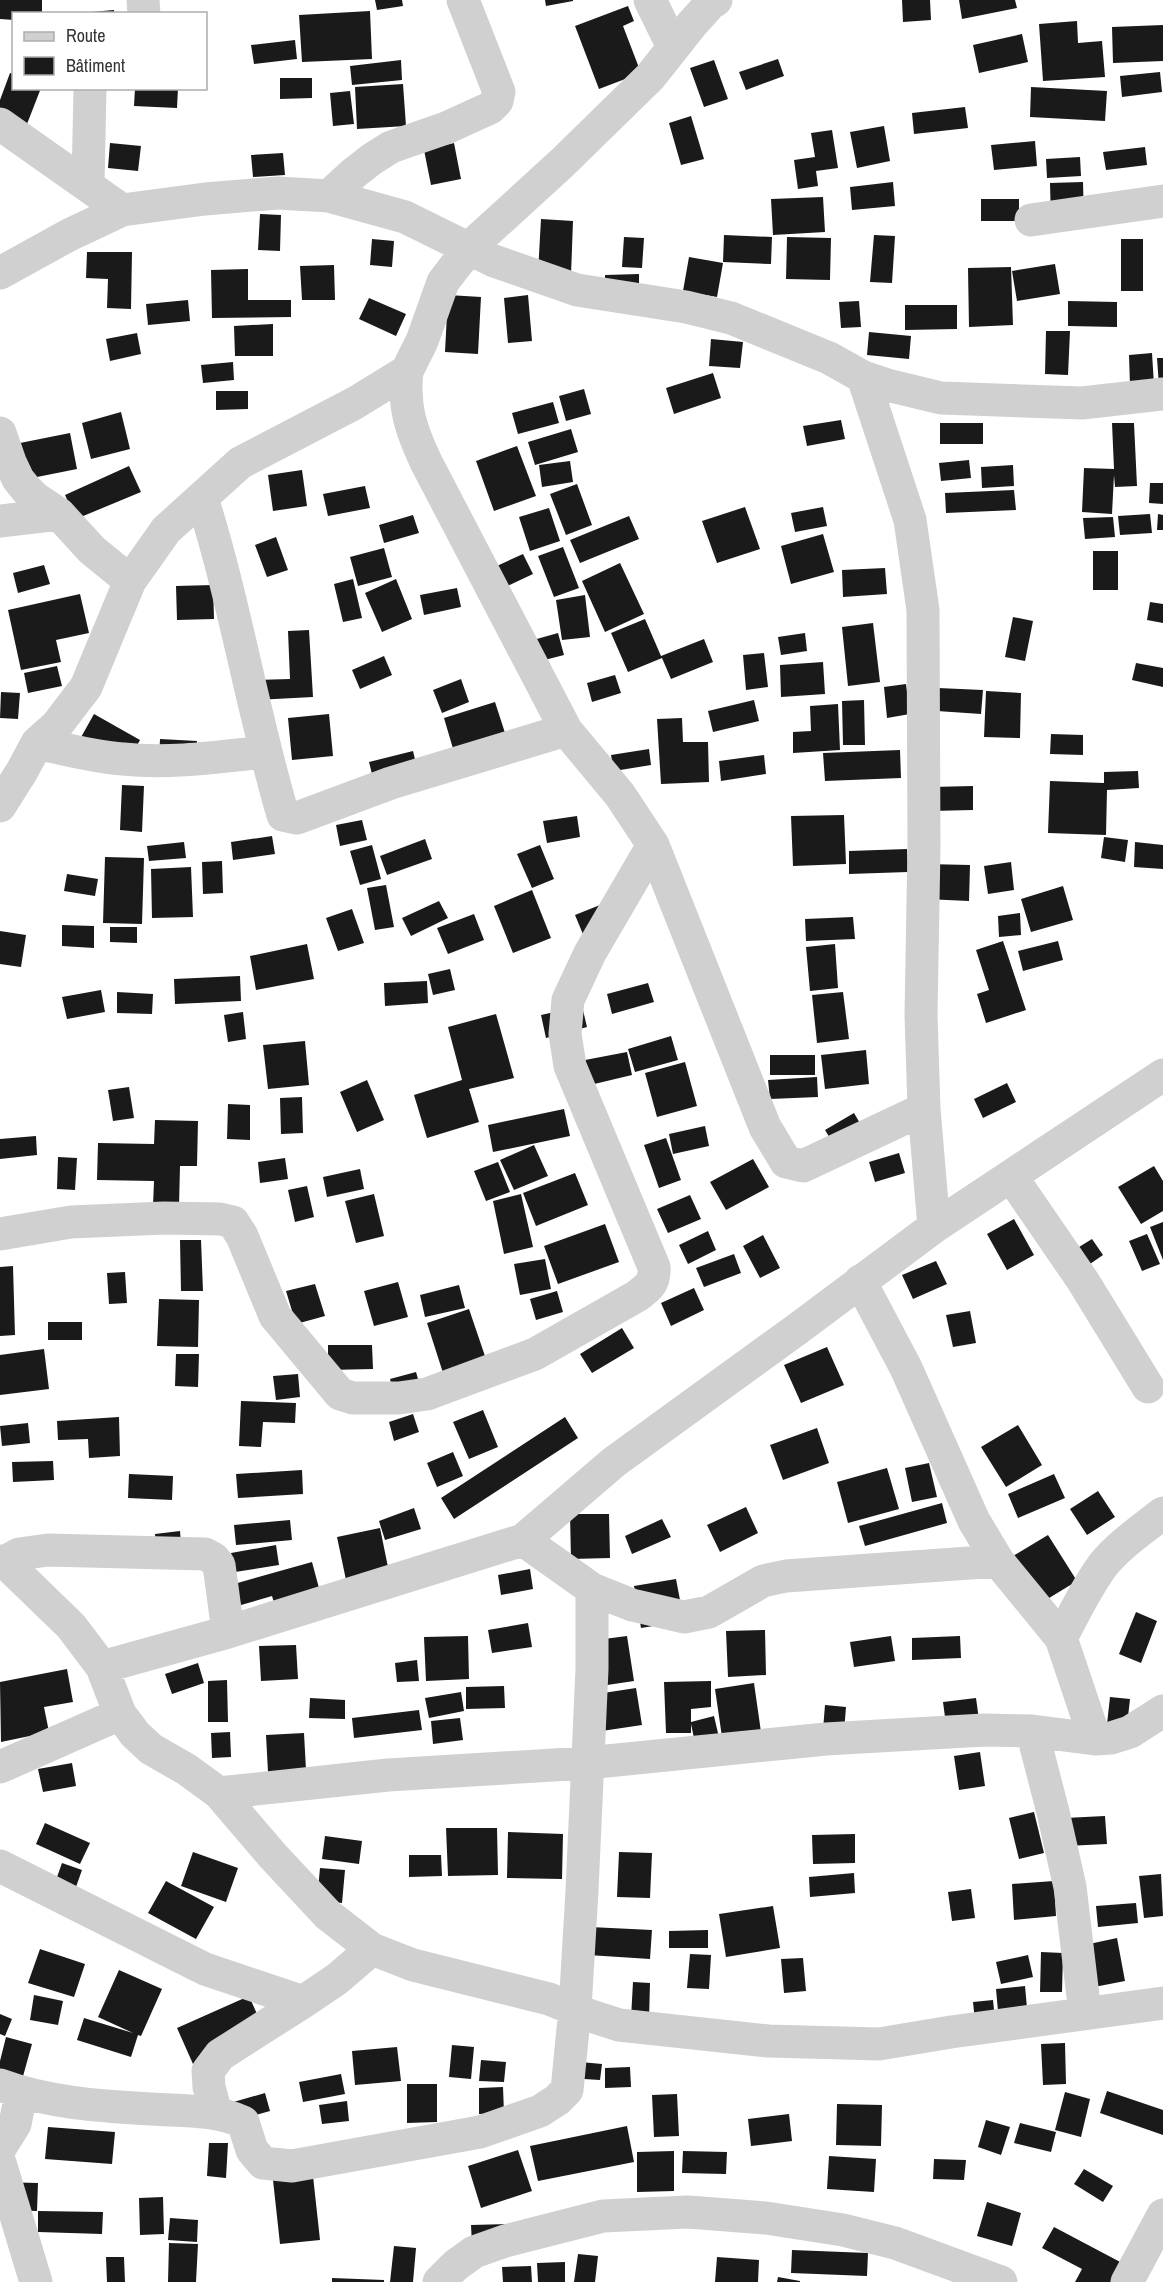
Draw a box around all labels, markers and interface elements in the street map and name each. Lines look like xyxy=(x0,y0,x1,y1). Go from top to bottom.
legend xyxy=(12,12,207,90)
text: Route xyxy=(66,23,105,48)
text: Bâtiment xyxy=(66,53,125,78)

